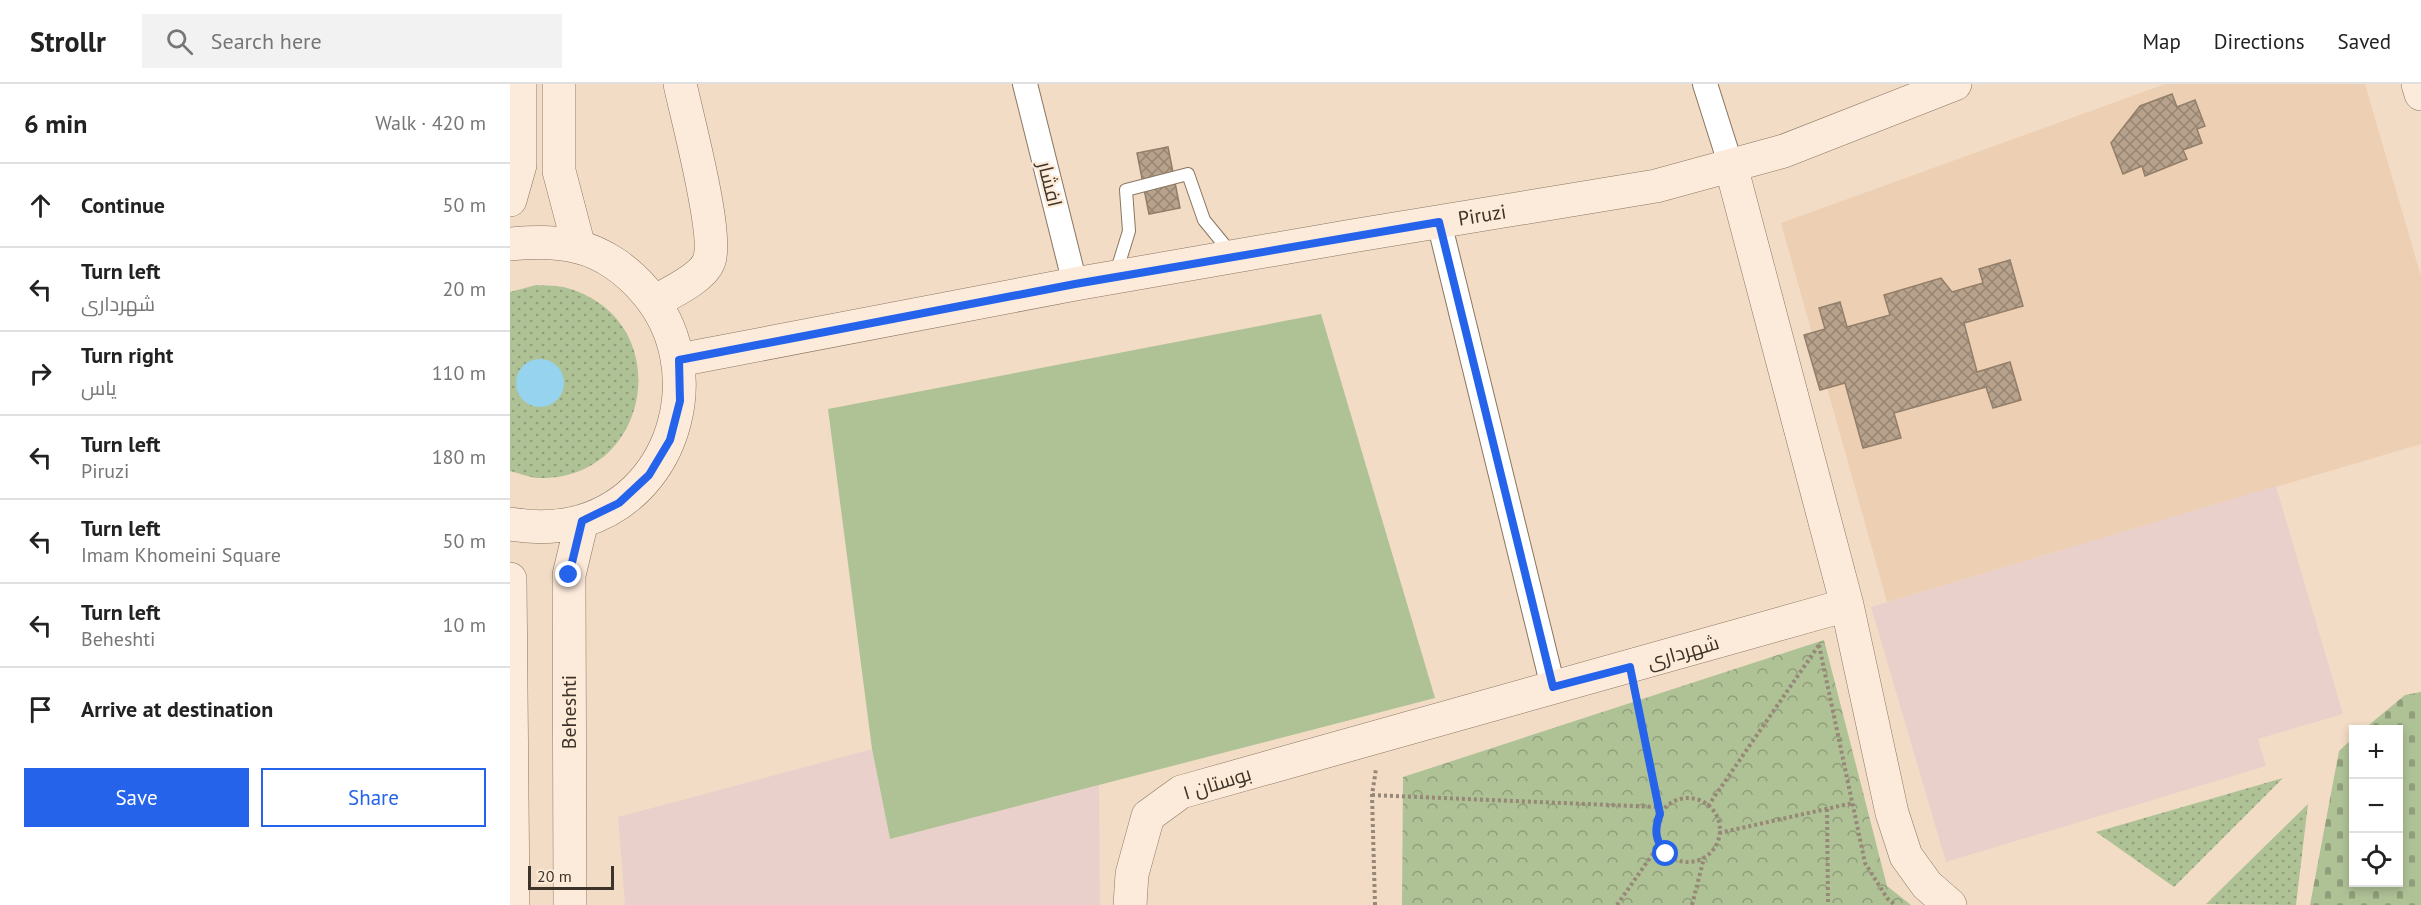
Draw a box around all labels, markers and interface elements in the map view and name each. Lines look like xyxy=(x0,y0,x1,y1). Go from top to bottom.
search box xyxy=(142,14,562,68)
text: Strollr xyxy=(30,23,106,60)
icon: search xyxy=(163,25,196,58)
text: Search here xyxy=(211,27,322,55)
text: Map xyxy=(2142,28,2181,55)
text: Directions xyxy=(2214,28,2305,55)
text: Saved xyxy=(2338,28,2391,55)
text: 6 min xyxy=(24,107,87,140)
text: Walk · 420 m xyxy=(375,110,486,136)
street label: افشار xyxy=(1032,158,1068,209)
icon: ahead xyxy=(24,189,57,222)
text: Continue xyxy=(81,191,165,219)
text: 50 m xyxy=(443,192,486,218)
street label: Piruzi xyxy=(1456,198,1508,232)
text: Turn left xyxy=(81,257,161,285)
icon: left xyxy=(24,273,57,306)
text: 20 m xyxy=(443,276,486,302)
text: شهرداری xyxy=(81,291,155,317)
text: Turn right xyxy=(81,341,173,369)
icon: right xyxy=(24,357,57,390)
text: 110 m xyxy=(432,360,486,386)
text: یاس xyxy=(81,375,116,401)
text: Turn left xyxy=(81,430,161,458)
icon: left xyxy=(24,441,57,474)
text: 180 m xyxy=(432,444,486,470)
text: Piruzi xyxy=(81,458,129,484)
text: Turn left xyxy=(81,514,161,542)
icon: left xyxy=(24,525,57,558)
text: 50 m xyxy=(443,528,486,554)
text: Imam Khomeini Square xyxy=(81,542,281,568)
route end xyxy=(555,561,581,587)
text: Turn left xyxy=(81,598,161,626)
icon: left xyxy=(24,609,57,642)
text: 10 m xyxy=(443,612,486,638)
text: Beheshti xyxy=(81,626,155,652)
street label: شهرداری xyxy=(1644,629,1722,675)
street label: Beheshti xyxy=(556,675,582,749)
icon: arrive xyxy=(24,693,57,726)
text: Arrive at destination xyxy=(81,695,273,723)
map controls xyxy=(2349,725,2403,887)
button: + xyxy=(2349,725,2403,779)
street label: بوستان ۱ xyxy=(1180,760,1254,806)
button: Save xyxy=(24,768,249,827)
button: Share xyxy=(261,768,486,827)
button: − xyxy=(2349,779,2403,833)
button: locate xyxy=(2349,833,2403,887)
route start xyxy=(1652,840,1678,866)
scale bar xyxy=(528,863,614,890)
text: 20 m xyxy=(537,866,572,886)

